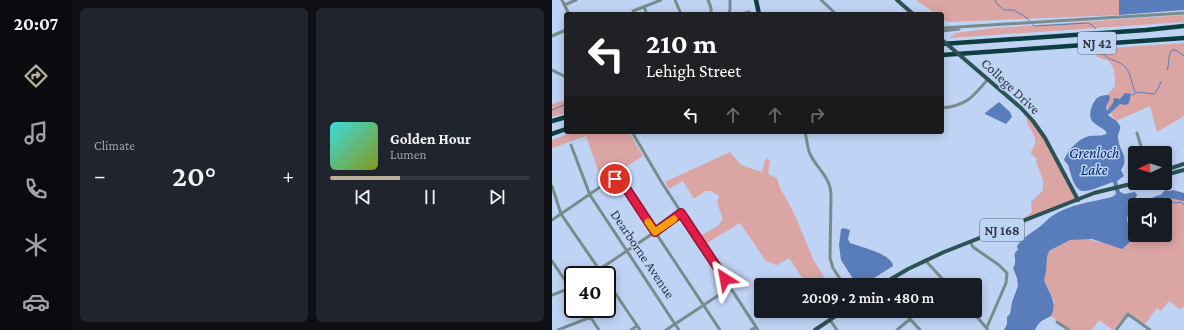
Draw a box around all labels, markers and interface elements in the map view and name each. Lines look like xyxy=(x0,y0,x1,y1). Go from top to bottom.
text: 20:07 xyxy=(14,14,58,34)
icon: left xyxy=(580,28,632,80)
text: 210 m xyxy=(646,28,717,59)
road number: NJ 42 xyxy=(1078,32,1116,54)
street label: College Drive xyxy=(978,55,1044,117)
text: Lehigh Street xyxy=(646,61,741,81)
icon: directions xyxy=(22,62,50,90)
icon: left xyxy=(680,104,702,126)
icon: ahead xyxy=(722,104,744,126)
icon: ahead xyxy=(764,104,786,126)
icon: right xyxy=(806,104,828,126)
icon: music xyxy=(22,119,50,147)
text: Golden Hour xyxy=(390,131,471,147)
text: Climate xyxy=(94,138,135,153)
water label: Grenloch Lake xyxy=(1069,145,1119,178)
north arrow xyxy=(1128,146,1172,190)
map controls xyxy=(1128,146,1172,242)
text: Lumen xyxy=(390,147,426,162)
text: 20° xyxy=(172,159,216,192)
pin xyxy=(598,162,632,196)
text: − xyxy=(94,163,106,188)
text: + xyxy=(282,163,294,188)
icon: arrive xyxy=(604,168,626,190)
icon: phone xyxy=(22,175,50,203)
icon: previous xyxy=(352,186,374,208)
icon: pause xyxy=(419,186,441,208)
icon: next xyxy=(486,186,508,208)
button: sound xyxy=(1128,198,1172,242)
street label: Dearborne Avenue xyxy=(607,207,679,301)
road number: NJ 168 xyxy=(980,219,1024,241)
icon: climate xyxy=(22,231,50,259)
position arrow xyxy=(704,258,746,300)
speed limit sign: 40 xyxy=(564,266,616,318)
icon: car xyxy=(22,288,50,316)
text: 20:09 · 2 min · 480 m xyxy=(802,290,934,306)

